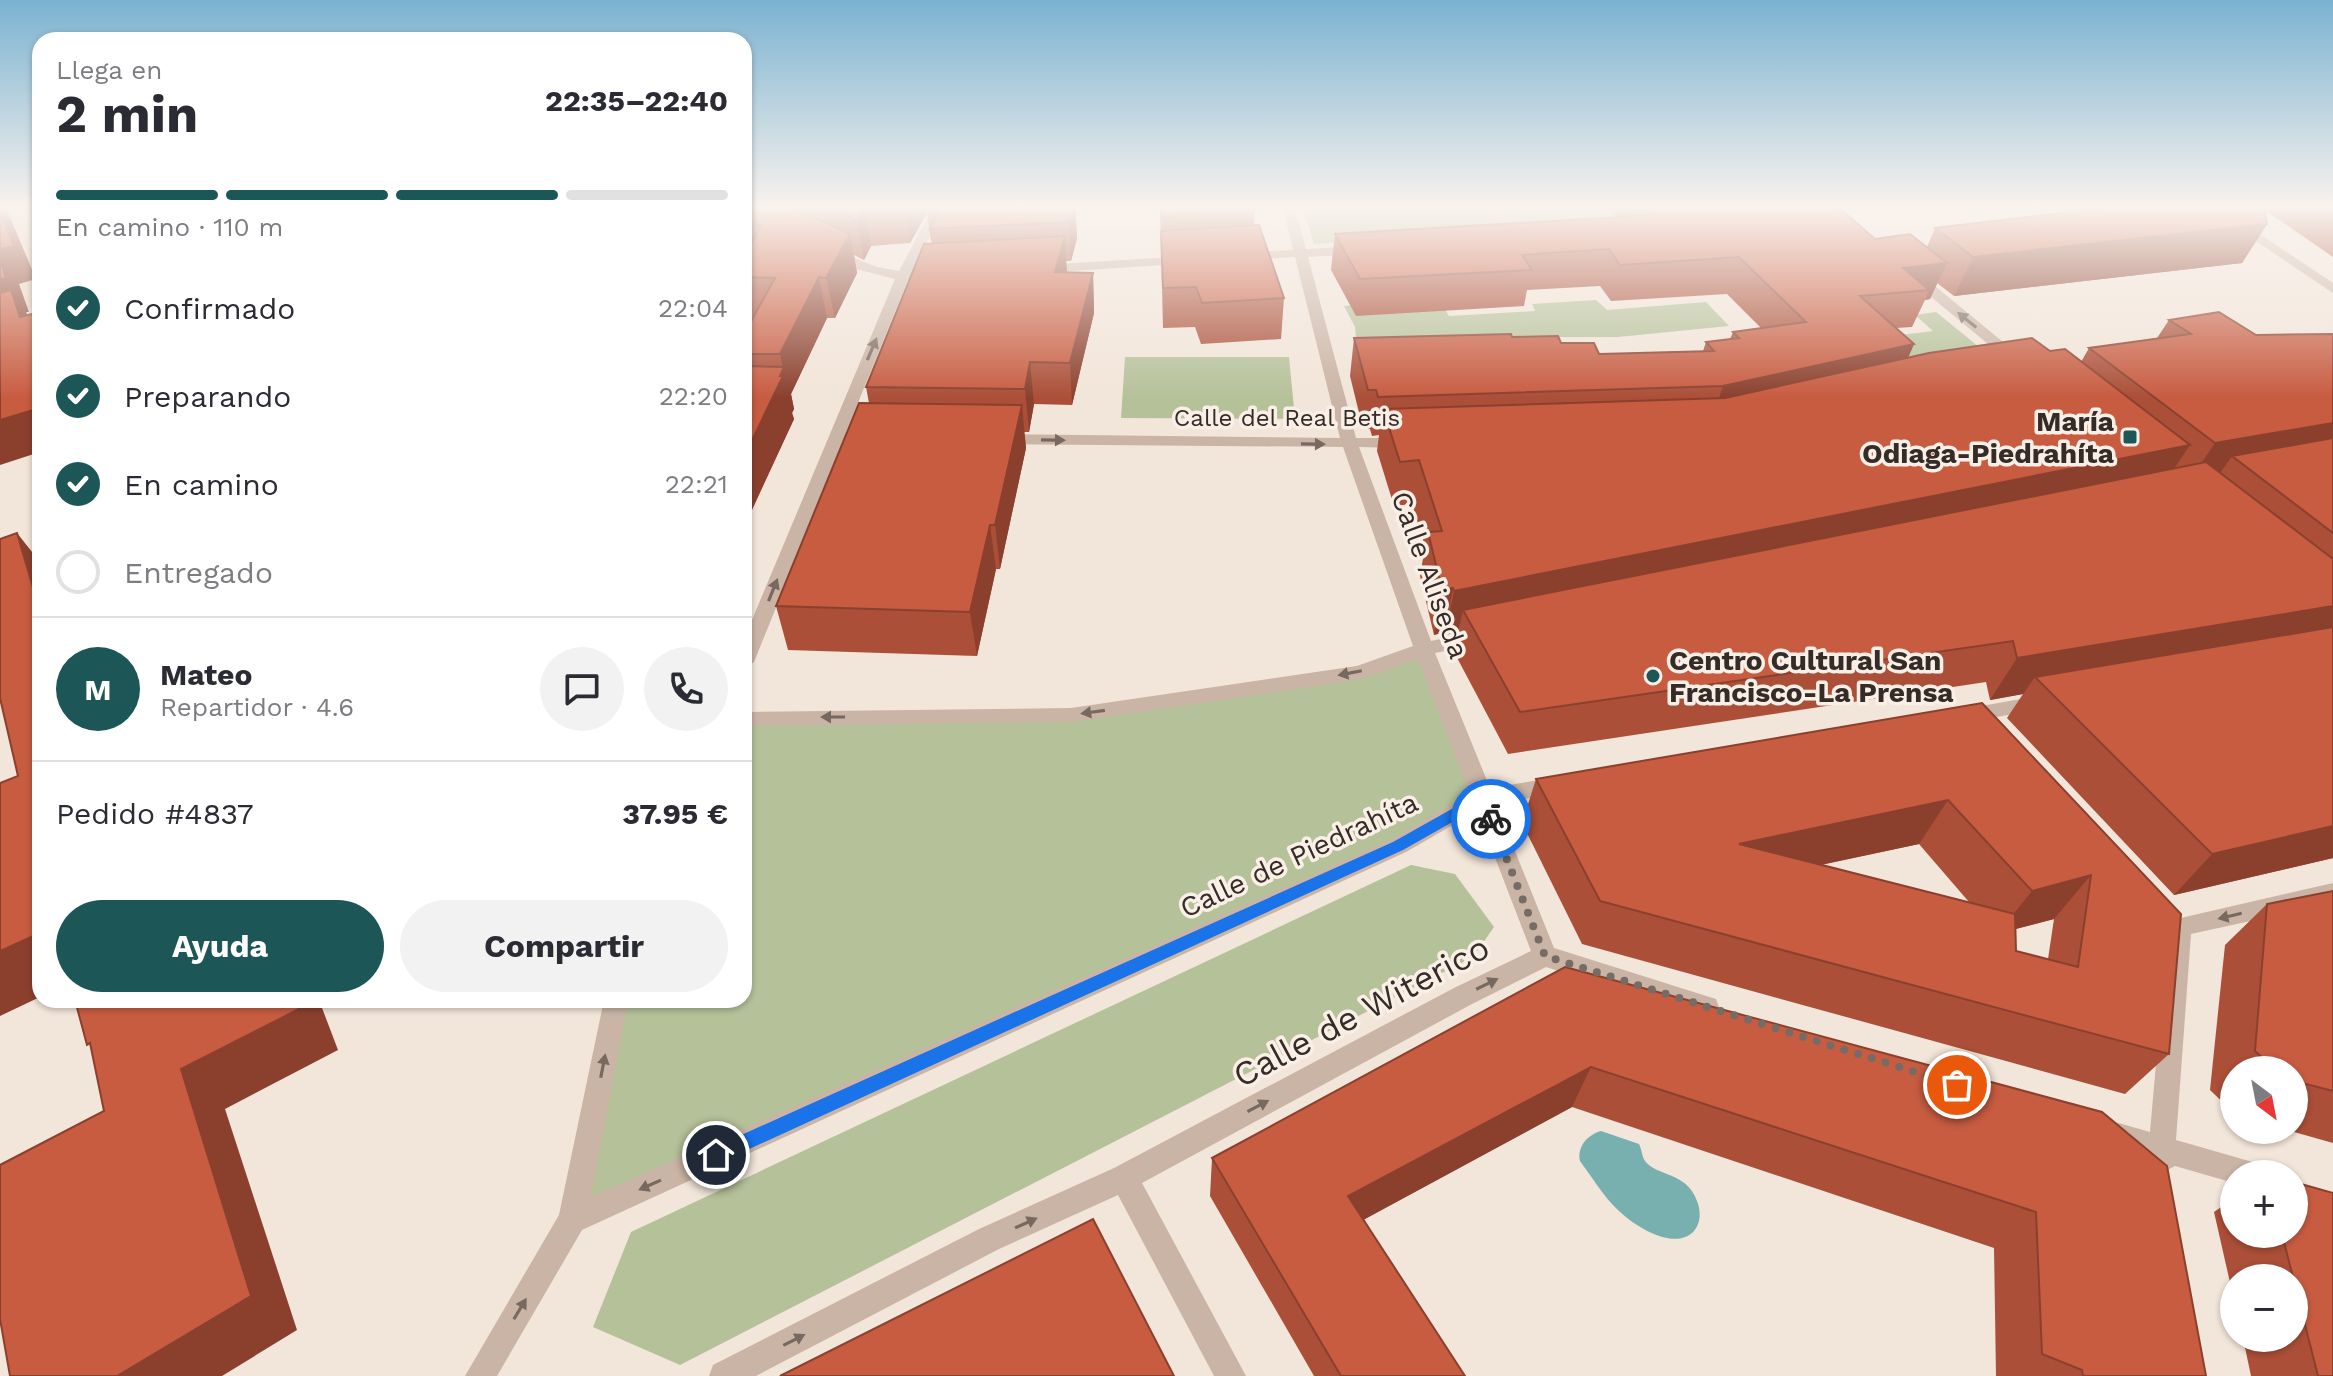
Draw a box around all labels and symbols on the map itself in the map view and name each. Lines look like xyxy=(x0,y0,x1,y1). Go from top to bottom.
one-way arrow xyxy=(1957,312,1977,329)
one-way arrow xyxy=(866,337,879,361)
street label: Calle del Real Betis xyxy=(1174,404,1400,432)
place label: María Odiaga-Piedrahíta xyxy=(1862,405,2115,470)
marker: María Odiaga-Piedrahíta xyxy=(2121,428,2139,446)
one-way arrow xyxy=(1041,434,1066,446)
one-way arrow xyxy=(1301,437,1326,450)
street label: Calle Aliseda xyxy=(1384,487,1476,663)
one-way arrow xyxy=(767,578,780,602)
place label: Centro Cultural San Francisco-La Prensa xyxy=(1669,644,1954,709)
marker: Centro Cultural San Francisco-La Prensa xyxy=(1644,667,1662,685)
one-way arrow xyxy=(1338,668,1363,680)
one-way arrow xyxy=(1080,706,1105,719)
one-way arrow xyxy=(820,711,845,723)
courier xyxy=(1451,779,1531,859)
street label: Calle de Piedrahíta xyxy=(1175,785,1423,925)
one-way arrow xyxy=(2217,910,2242,923)
street label: Calle de Witerico xyxy=(1226,927,1496,1095)
one-way arrow xyxy=(1476,977,1499,991)
pin xyxy=(1923,1051,1991,1119)
one-way arrow xyxy=(597,1053,610,1078)
north arrow xyxy=(2220,1056,2308,1144)
one-way arrow xyxy=(1246,1100,1269,1113)
pin xyxy=(682,1121,750,1189)
one-way arrow xyxy=(639,1178,662,1192)
one-way arrow xyxy=(1014,1216,1037,1230)
one-way arrow xyxy=(513,1298,527,1320)
one-way arrow xyxy=(782,1334,805,1347)

